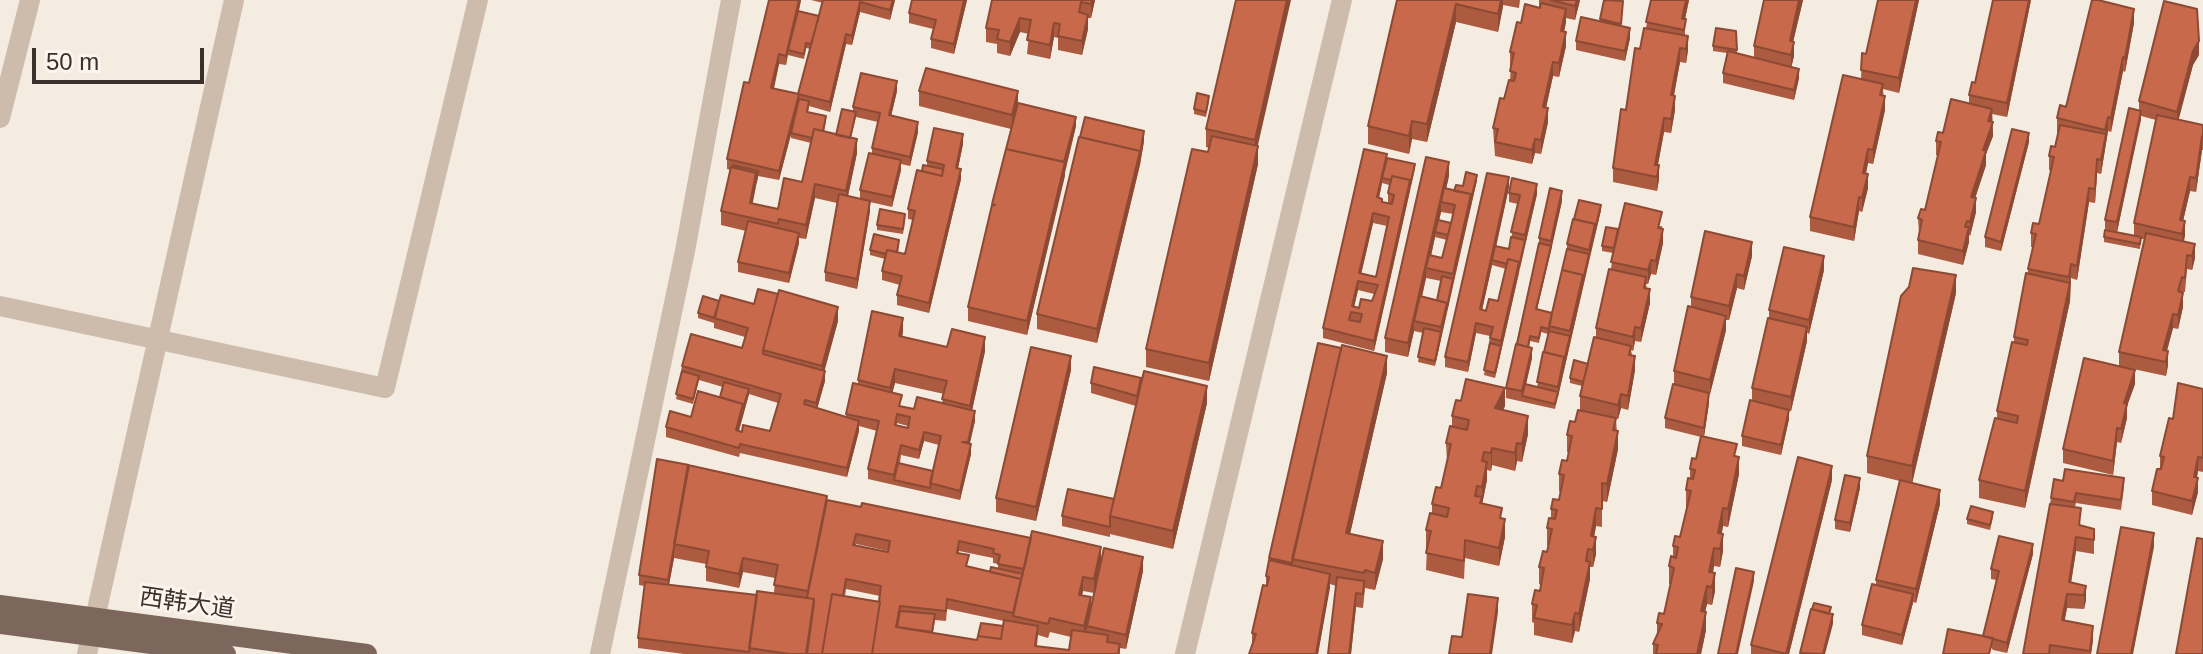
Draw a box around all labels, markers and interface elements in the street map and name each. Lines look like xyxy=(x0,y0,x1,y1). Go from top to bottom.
scale bar xyxy=(36,32,208,82)
text: 50 m xyxy=(46,48,99,75)
street label: 西韩大道 xyxy=(137,583,237,625)

